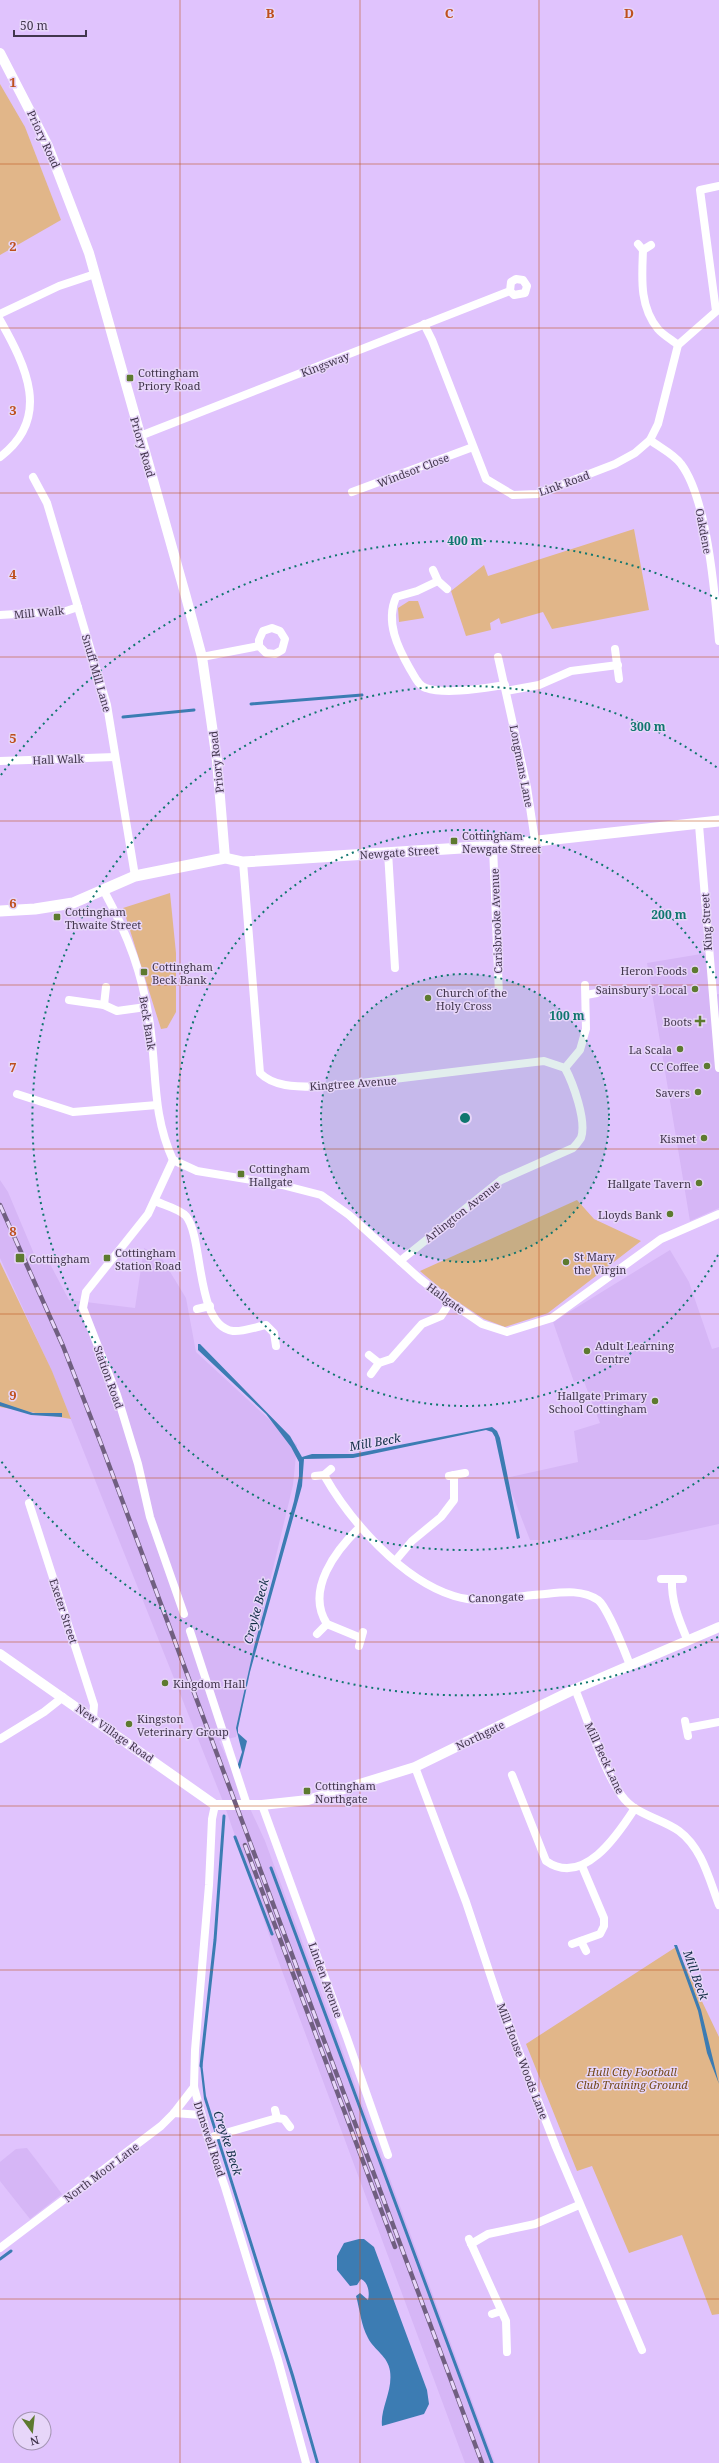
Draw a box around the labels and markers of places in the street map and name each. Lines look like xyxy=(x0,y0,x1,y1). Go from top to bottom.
place label: Cottingham Priory Road xyxy=(138,365,201,393)
marker: Cottingham Priory Road xyxy=(125,373,135,383)
place label: Cottingham Newgate Street xyxy=(462,828,541,856)
marker: Cottingham Newgate Street xyxy=(449,836,459,846)
place label: Cottingham Thwaite Street xyxy=(65,904,141,932)
marker: Cottingham Thwaite Street xyxy=(52,912,62,922)
place label: Cottingham Beck Bank xyxy=(152,959,214,987)
place label: Heron Foods xyxy=(620,963,687,978)
marker: Heron Foods xyxy=(690,965,700,975)
marker: Cottingham Beck Bank xyxy=(139,967,149,977)
place label: Sainsbury's Local xyxy=(596,982,688,997)
marker: Sainsbury's Local xyxy=(690,984,700,994)
place label: Church of the Holy Cross xyxy=(436,985,507,1013)
marker: Church of the Holy Cross xyxy=(423,993,433,1003)
place label: Boots xyxy=(663,1014,692,1029)
marker: Boots xyxy=(695,1016,705,1026)
place label: La Scala xyxy=(629,1042,672,1057)
marker: La Scala xyxy=(675,1044,685,1054)
place label: CC Coffee xyxy=(650,1059,699,1074)
marker: CC Coffee xyxy=(702,1061,712,1071)
place label: Savers xyxy=(655,1085,690,1100)
marker: Savers xyxy=(693,1087,703,1097)
centre of rings xyxy=(458,1111,472,1125)
place label: Kismet xyxy=(660,1131,696,1146)
marker: Kismet xyxy=(699,1133,709,1143)
place label: Cottingham Hallgate xyxy=(249,1161,311,1189)
marker: Cottingham Hallgate xyxy=(236,1169,246,1179)
place label: Hallgate Tavern xyxy=(607,1176,691,1191)
marker: Hallgate Tavern xyxy=(694,1178,704,1188)
place label: Lloyds Bank xyxy=(598,1207,663,1222)
marker: Lloyds Bank xyxy=(665,1209,675,1219)
place label: Cottingham Station Road xyxy=(115,1245,181,1273)
place label: St Mary the Virgin xyxy=(574,1249,626,1277)
place label: Cottingham xyxy=(29,1251,91,1266)
marker: Cottingham xyxy=(14,1252,26,1264)
marker: Cottingham Station Road xyxy=(102,1253,112,1263)
marker: St Mary the Virgin xyxy=(561,1257,571,1267)
place label: Adult Learning Centre xyxy=(595,1338,674,1366)
marker: Adult Learning Centre xyxy=(582,1346,592,1356)
place label: Hallgate Primary School Cottingham xyxy=(549,1388,648,1416)
marker: Hallgate Primary School Cottingham xyxy=(650,1396,660,1406)
place label: Kingdom Hall xyxy=(173,1676,246,1691)
marker: Kingdom Hall xyxy=(160,1678,170,1688)
place label: Kingston Veterinary Group xyxy=(137,1711,229,1739)
marker: Kingston Veterinary Group xyxy=(124,1719,134,1729)
place label: Cottingham Northgate xyxy=(315,1778,377,1806)
marker: Cottingham Northgate xyxy=(302,1786,312,1796)

